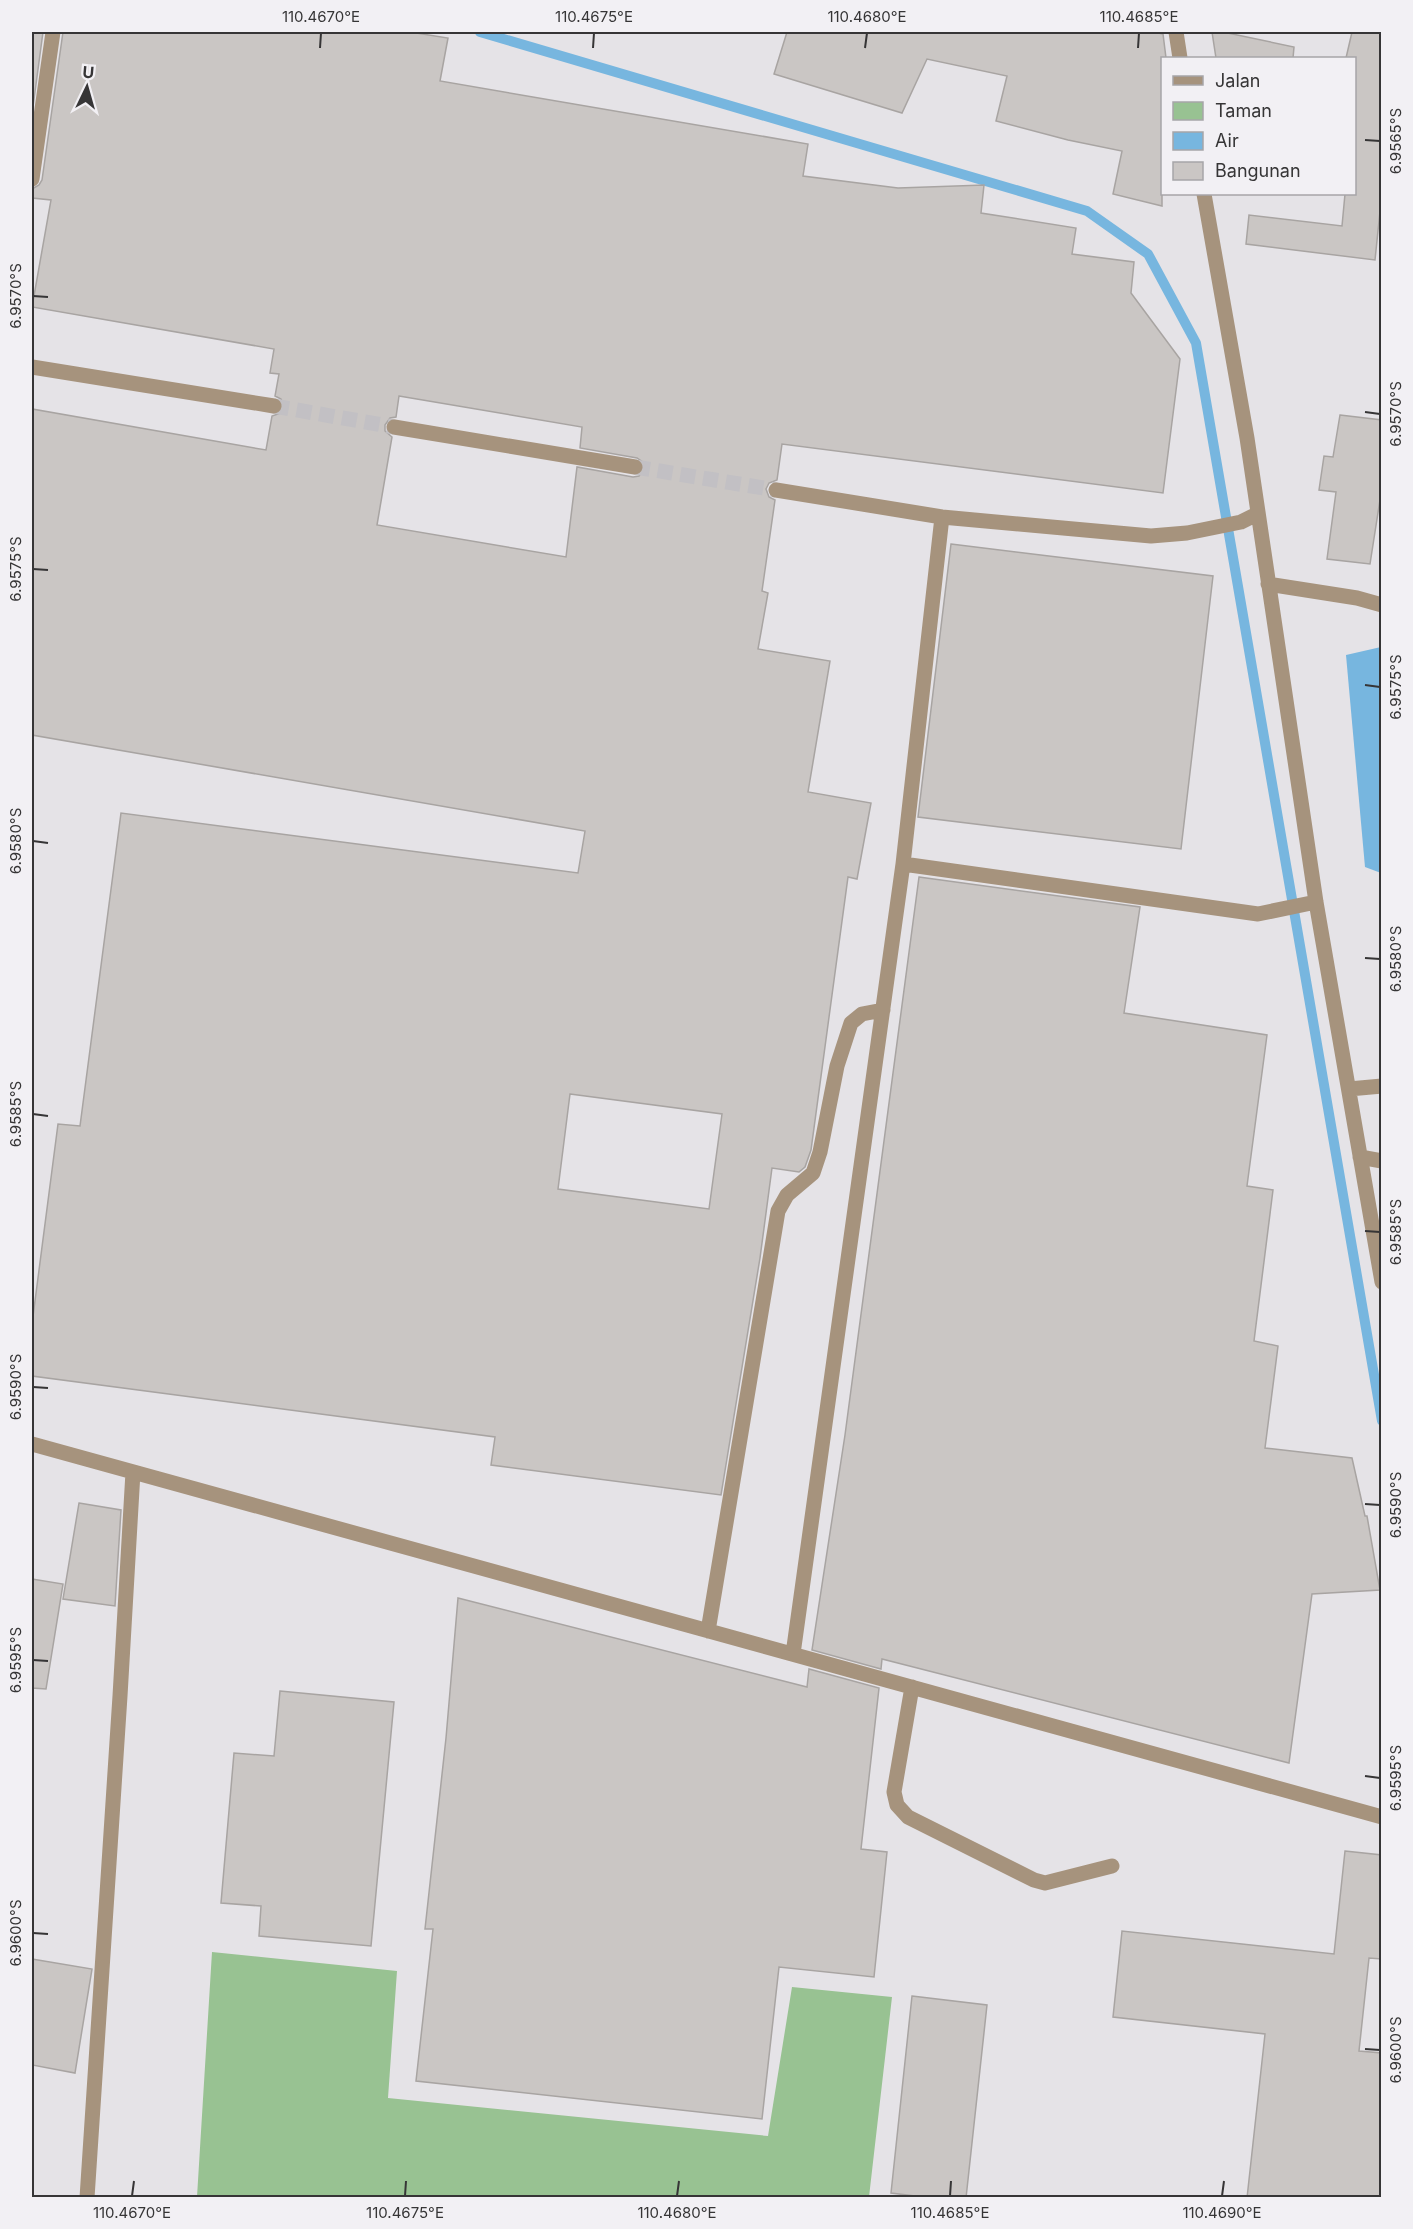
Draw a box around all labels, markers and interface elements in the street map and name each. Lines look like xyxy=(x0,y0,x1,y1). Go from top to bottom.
text: 110.4670°E xyxy=(282,7,360,26)
text: 110.4675°E xyxy=(555,7,633,26)
text: 110.4680°E xyxy=(827,7,907,26)
text: 110.4685°E xyxy=(1100,7,1178,26)
north arrow xyxy=(57,57,117,117)
legend xyxy=(1161,57,1356,195)
text: U xyxy=(82,62,95,83)
text: Jalan xyxy=(1215,70,1260,91)
text: Taman xyxy=(1215,100,1272,121)
text: 6.9565°S xyxy=(1386,108,1405,174)
text: Air xyxy=(1215,130,1239,151)
text: Bangunan xyxy=(1215,160,1301,181)
text: 6.9570°S xyxy=(6,263,25,329)
text: 6.9570°S xyxy=(1386,381,1405,447)
text: 6.9575°S xyxy=(6,536,25,602)
text: 6.9575°S xyxy=(1386,654,1405,720)
text: 6.9580°S xyxy=(6,808,25,874)
text: 6.9580°S xyxy=(1386,926,1405,992)
text: 6.9585°S xyxy=(6,1081,25,1147)
text: 6.9585°S xyxy=(1386,1199,1405,1265)
text: 6.9590°S xyxy=(6,1354,25,1420)
text: 6.9590°S xyxy=(1386,1472,1405,1538)
text: 6.9595°S xyxy=(6,1627,25,1693)
text: 6.9595°S xyxy=(1386,1745,1405,1811)
text: 6.9600°S xyxy=(6,1899,25,1967)
text: 6.9600°S xyxy=(1386,2016,1405,2084)
text: 110.4670°E xyxy=(93,2203,171,2222)
text: 110.4675°E xyxy=(366,2203,444,2222)
text: 110.4680°E xyxy=(637,2203,717,2222)
text: 110.4685°E xyxy=(911,2203,989,2222)
text: 110.4690°E xyxy=(1182,2203,1262,2222)

